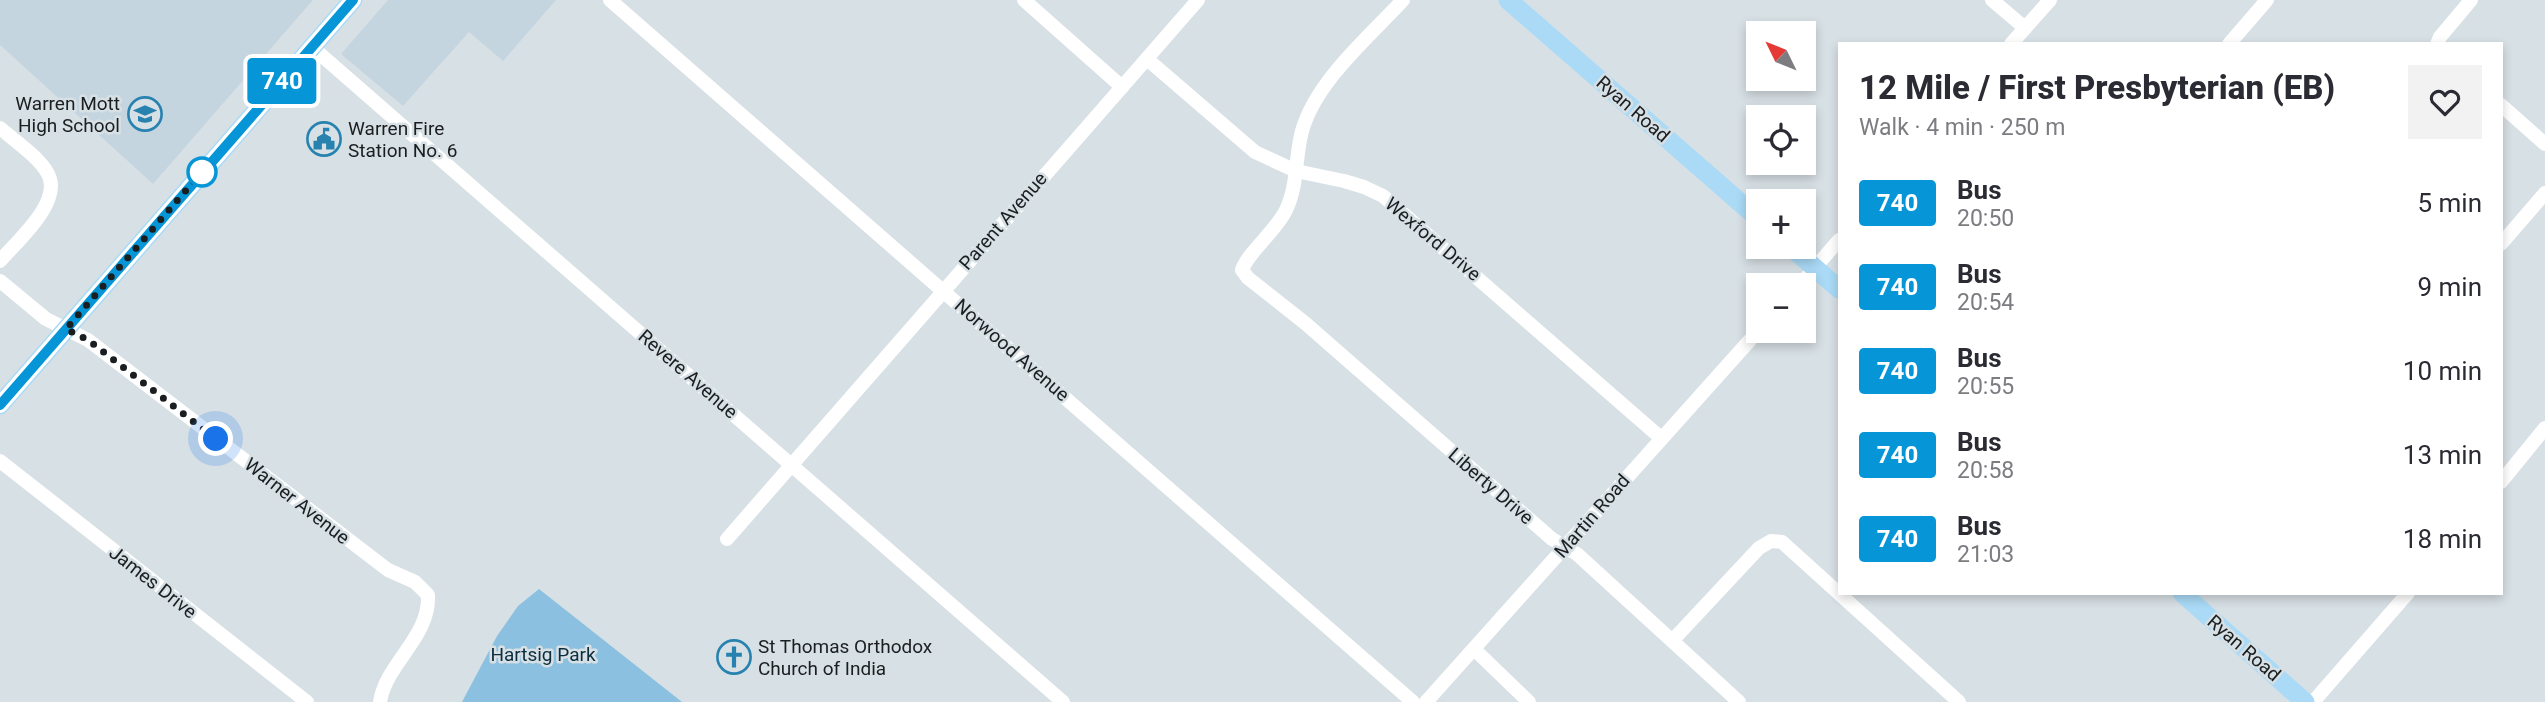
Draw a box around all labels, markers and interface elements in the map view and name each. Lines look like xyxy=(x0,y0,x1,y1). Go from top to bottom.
north arrow xyxy=(1746,21,1816,91)
map controls xyxy=(1746,21,1816,343)
line badge: 740 xyxy=(242,58,322,104)
button: heart xyxy=(2408,65,2482,139)
text: 740 xyxy=(261,67,303,95)
text: 12 Mile / First Presbyterian (EB) xyxy=(1859,68,2335,107)
street label: Ryan Road xyxy=(1592,71,1674,147)
place label: Warren Mott High School xyxy=(15,92,120,137)
school or university icon: Warren Mott High School xyxy=(126,95,164,133)
button: locate xyxy=(1746,105,1816,175)
text: Walk · 4 min · 250 m xyxy=(1859,114,2065,141)
place label: Warren Fire Station No. 6 xyxy=(348,117,458,162)
public building icon: Warren Fire Station No. 6 xyxy=(305,120,343,158)
unlabelled marker xyxy=(187,157,217,187)
street label: Parent Avenue xyxy=(954,167,1052,275)
text: Bus xyxy=(1957,175,2002,205)
text: 5 min xyxy=(2417,188,2482,218)
button: + xyxy=(1746,189,1816,259)
text: 740 xyxy=(1877,189,1918,217)
street label: Wexford Drive xyxy=(1380,192,1486,286)
text: 20:50 xyxy=(1957,205,2014,232)
text: Bus xyxy=(1957,259,2002,289)
text: 9 min xyxy=(2417,272,2482,302)
button: − xyxy=(1746,273,1816,343)
text: 740 xyxy=(1877,273,1918,301)
text: 20:54 xyxy=(1957,289,2014,316)
street label: Norwood Avenue xyxy=(950,294,1074,406)
street label: Revere Avenue xyxy=(634,325,742,423)
text: Bus xyxy=(1957,343,2002,373)
text: 10 min xyxy=(2403,356,2482,386)
text: 740 xyxy=(1877,357,1918,385)
text: 20:55 xyxy=(1957,373,2014,400)
your location xyxy=(198,421,233,456)
text: Bus xyxy=(1957,427,2002,457)
text: 13 min xyxy=(2403,440,2482,470)
text: 740 xyxy=(1877,441,1918,469)
street label: Liberty Drive xyxy=(1444,443,1538,529)
street label: Warner Avenue xyxy=(240,453,354,549)
text: 20:58 xyxy=(1957,457,2014,484)
street label: Martin Road xyxy=(1549,469,1635,563)
text: Bus xyxy=(1957,511,2002,541)
text: 18 min xyxy=(2403,524,2482,554)
text: 740 xyxy=(1877,525,1918,553)
street label: James Drive xyxy=(105,541,201,623)
text: 21:03 xyxy=(1957,541,2014,568)
street label: Ryan Road xyxy=(2203,610,2285,686)
place label: St Thomas Orthodox Church of India xyxy=(758,635,933,680)
church icon: St Thomas Orthodox Church of India xyxy=(715,638,753,676)
park label: Hartsig Park xyxy=(490,643,596,666)

